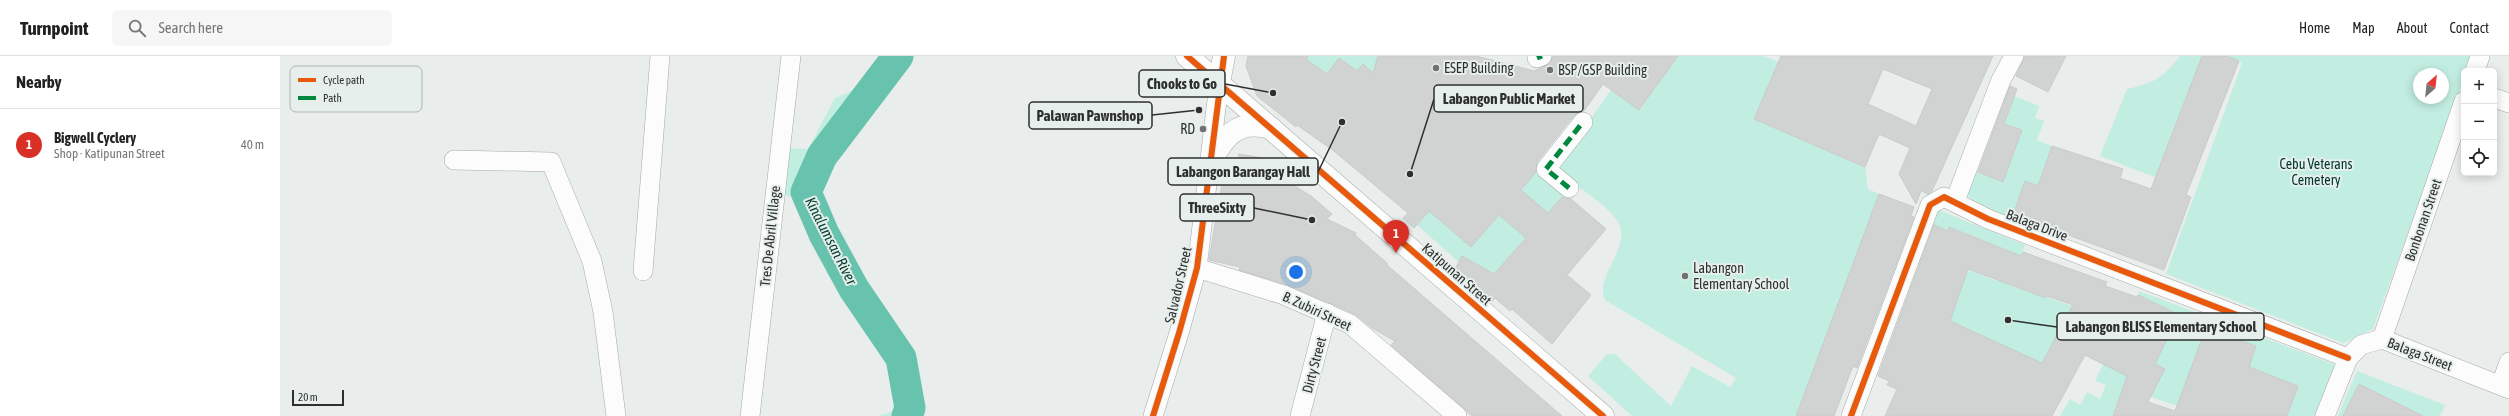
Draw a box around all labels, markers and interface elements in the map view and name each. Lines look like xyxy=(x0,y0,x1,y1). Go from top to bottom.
search box xyxy=(112,10,392,46)
text: Turnpoint xyxy=(20,17,88,39)
icon: search xyxy=(126,17,148,39)
text: Search here xyxy=(158,19,223,36)
text: Home xyxy=(2299,20,2330,36)
text: Map xyxy=(2352,20,2375,36)
text: About xyxy=(2397,20,2428,36)
text: Contact xyxy=(2450,20,2489,36)
place label: ESEP Building xyxy=(1444,60,1513,76)
place label: BSP/GSP Building xyxy=(1558,62,1647,78)
marker: ESEP Building xyxy=(1431,63,1441,73)
marker: BSP/GSP Building xyxy=(1545,65,1555,75)
legend xyxy=(290,66,422,112)
north arrow xyxy=(2413,68,2449,104)
map controls xyxy=(2461,68,2497,176)
button: + xyxy=(2461,68,2497,104)
callout: Chooks to Go xyxy=(1139,70,1225,97)
text: Nearby xyxy=(16,72,62,92)
text: Cycle path xyxy=(323,74,365,86)
text: Chooks to Go xyxy=(1147,75,1217,92)
callout: Labangon Public Market xyxy=(1434,85,1583,112)
text: Labangon Public Market xyxy=(1443,90,1576,107)
text: Path xyxy=(323,92,342,104)
callout: Palawan Pawnshop xyxy=(1029,102,1152,129)
button: − xyxy=(2461,104,2497,140)
text: Palawan Pawnshop xyxy=(1036,107,1144,124)
place label: RD xyxy=(1180,121,1195,137)
marker: RD xyxy=(1198,124,1208,134)
text: Bigwell Cyclery xyxy=(54,129,136,146)
text: 1 xyxy=(26,137,32,152)
text: 40 m xyxy=(241,137,264,152)
button: locate xyxy=(2461,140,2497,176)
text: Shop · Katipunan Street xyxy=(54,146,165,161)
park label: Cebu Veterans Cemetery xyxy=(2279,156,2353,188)
callout: Labangon Barangay Hall xyxy=(1168,158,1318,185)
text: Labangon Barangay Hall xyxy=(1176,163,1311,180)
street label: Bonbonan Street xyxy=(2401,177,2445,263)
street label: Tres De Abril Village xyxy=(757,185,783,287)
water label: Kinalumsan River xyxy=(802,194,861,288)
callout: ThreeSixty xyxy=(1180,194,1254,221)
text: ThreeSixty xyxy=(1188,199,1247,216)
street label: Balaga Drive xyxy=(2004,206,2070,244)
pin: 1 xyxy=(1383,220,1409,253)
street label: Katipunan Street xyxy=(1419,240,1495,308)
street label: Salvador Street xyxy=(1161,245,1195,325)
place label: Labangon Elementary School xyxy=(1693,260,1789,292)
your location xyxy=(1286,262,1306,282)
marker: Labangon Elementary School xyxy=(1680,271,1690,281)
street label: B. Zubiri Street xyxy=(1280,288,1354,334)
callout: Labangon BLISS Elementary School xyxy=(2057,313,2264,340)
text: Labangon BLISS Elementary School xyxy=(2065,318,2258,335)
street label: Balaga Street xyxy=(2385,334,2455,374)
street label: Dirty Street xyxy=(1299,335,1329,395)
scale bar xyxy=(292,388,344,407)
text: 20 m xyxy=(298,391,318,403)

